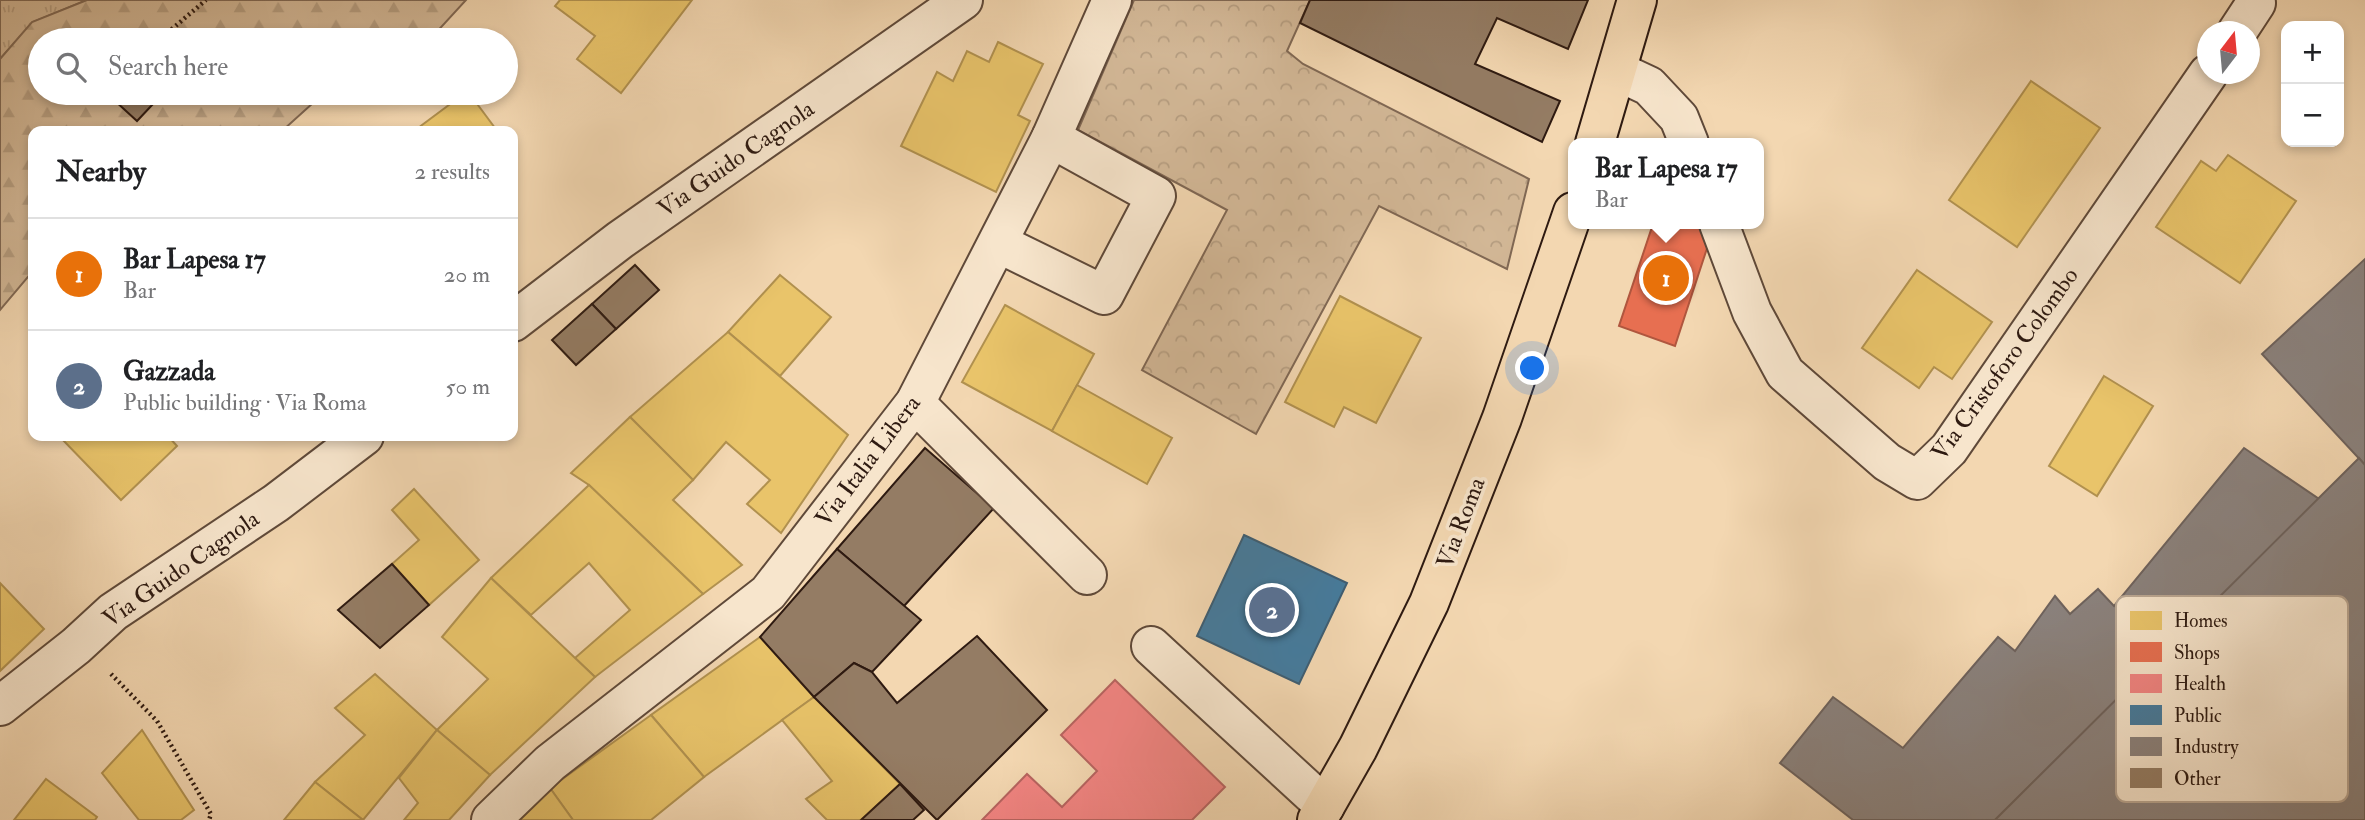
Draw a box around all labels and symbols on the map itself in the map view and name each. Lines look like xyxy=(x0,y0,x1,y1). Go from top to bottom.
north arrow xyxy=(2197,21,2260,84)
street label: Via Guido Cagnola xyxy=(652,93,821,225)
pin: 1 xyxy=(1643,252,1689,304)
street label: Via Cristoforo Colombo xyxy=(1924,261,2086,467)
your location xyxy=(1515,351,1549,385)
street label: Via Italia Libera xyxy=(808,388,928,533)
street label: Via Roma xyxy=(1429,472,1493,573)
street label: Via Guido Cagnola xyxy=(97,503,266,635)
pin: 2 xyxy=(1249,584,1295,636)
legend xyxy=(2116,596,2348,802)
text: Homes xyxy=(2174,609,2228,633)
text: Shops xyxy=(2174,641,2220,666)
text: Health xyxy=(2174,672,2226,696)
text: Public xyxy=(2174,704,2222,728)
text: Industry xyxy=(2174,735,2239,759)
text: Other xyxy=(2174,767,2221,791)

